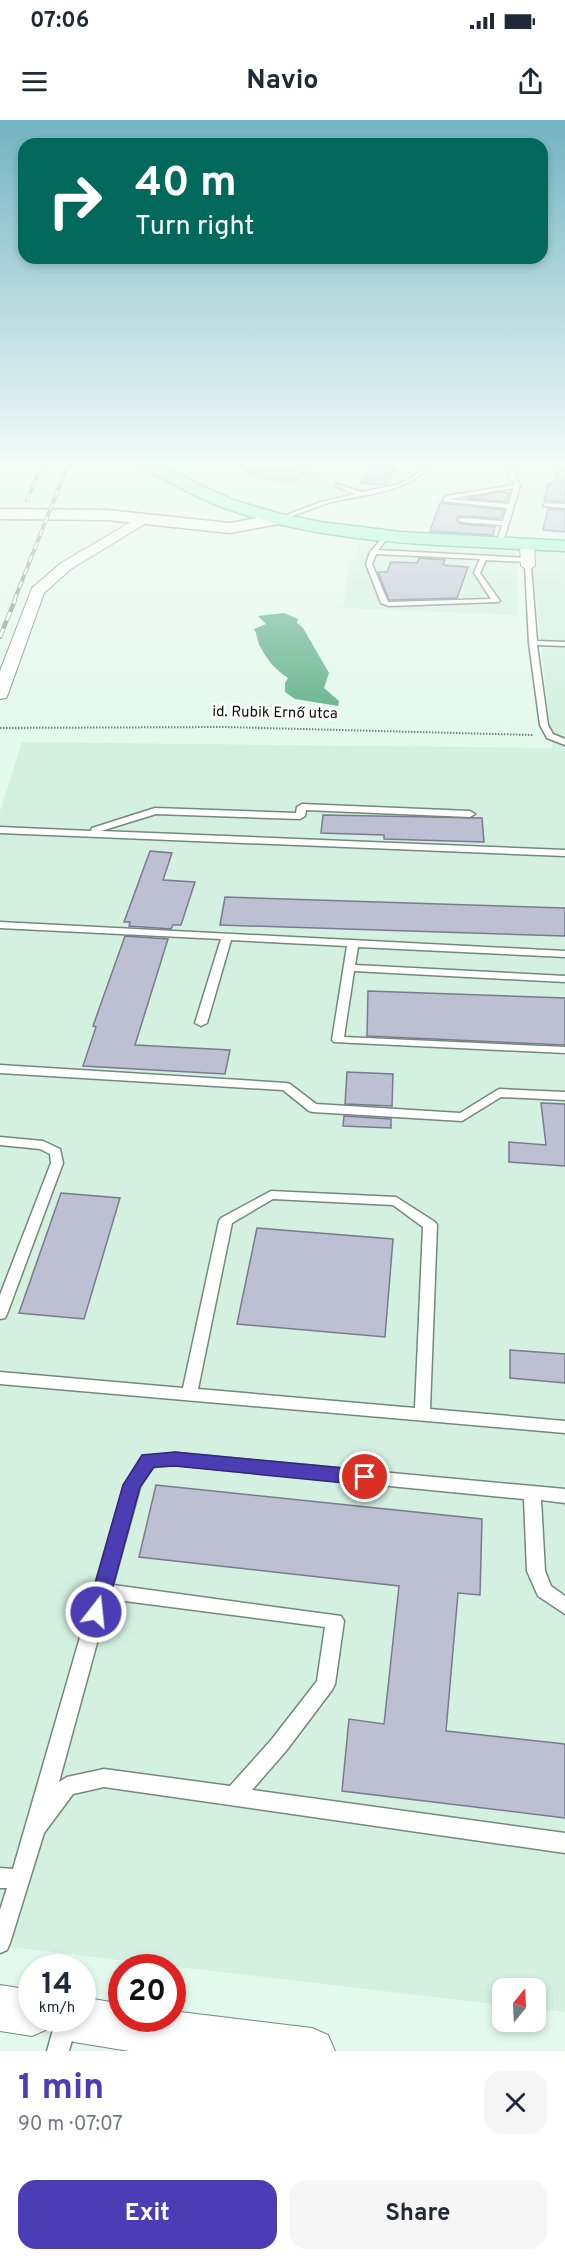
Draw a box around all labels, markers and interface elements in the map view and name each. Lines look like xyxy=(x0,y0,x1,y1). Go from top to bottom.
text: 07:06 xyxy=(30,8,89,35)
text: Navio xyxy=(246,64,319,98)
icon: menu xyxy=(18,65,51,98)
icon: share xyxy=(514,65,547,98)
text: 40 m xyxy=(135,158,237,211)
icon: right xyxy=(36,162,114,240)
text: Turn right xyxy=(135,210,254,244)
street label: id. Rubik Ernő utca xyxy=(212,703,338,724)
pin xyxy=(339,1451,390,1502)
icon: arrive xyxy=(348,1460,381,1493)
position arrow xyxy=(64,1580,128,1644)
speed limit sign: 20 xyxy=(108,1954,186,2032)
text: 14 xyxy=(41,1967,73,2004)
north arrow xyxy=(492,1978,546,2032)
map controls xyxy=(492,1978,546,2032)
text: km/h xyxy=(39,1999,75,2018)
text: 1 min xyxy=(18,2066,104,2112)
button: close xyxy=(484,2071,547,2134)
text: 90 m · 07:07 xyxy=(18,2112,123,2138)
button: Exit xyxy=(18,2180,277,2249)
button: Share xyxy=(289,2180,547,2249)

